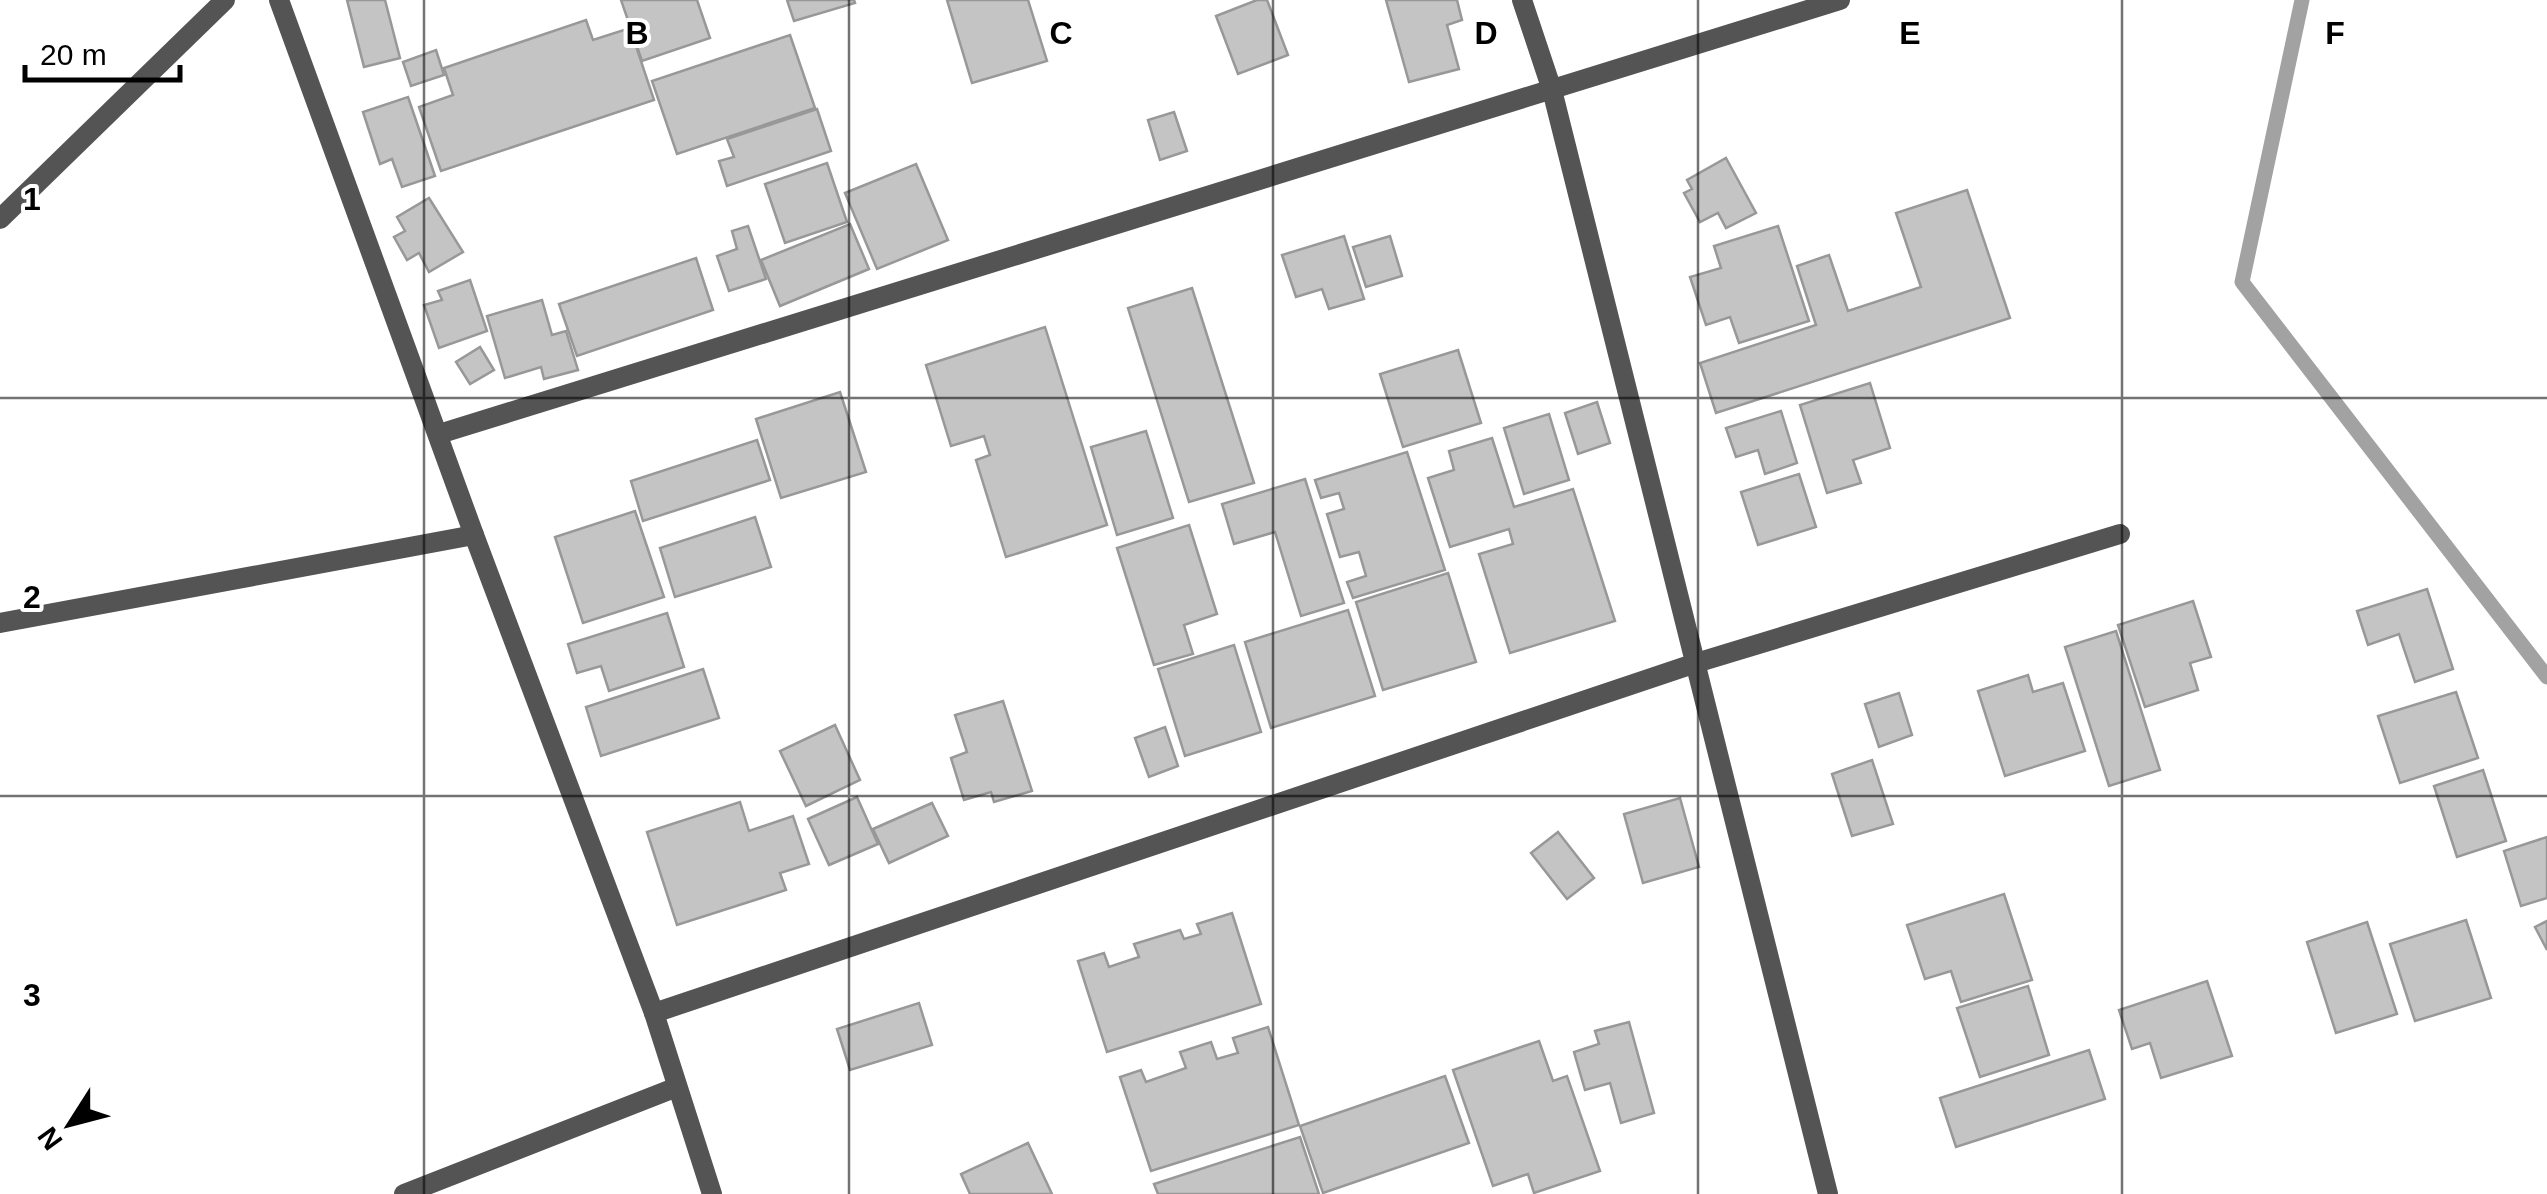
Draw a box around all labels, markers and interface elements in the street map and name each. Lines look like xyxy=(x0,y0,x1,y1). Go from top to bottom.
text: B xyxy=(625,15,649,51)
text: C xyxy=(1049,15,1073,51)
text: D xyxy=(1474,15,1498,51)
text: E xyxy=(1899,15,1921,51)
text: F xyxy=(2325,15,2345,51)
scale bar xyxy=(25,20,180,82)
text: 20 m xyxy=(40,38,107,71)
text: 1 xyxy=(23,181,41,217)
text: 2 xyxy=(23,579,41,615)
text: 3 xyxy=(23,977,41,1013)
north arrow xyxy=(20,1074,120,1174)
text: N xyxy=(32,1121,69,1156)

